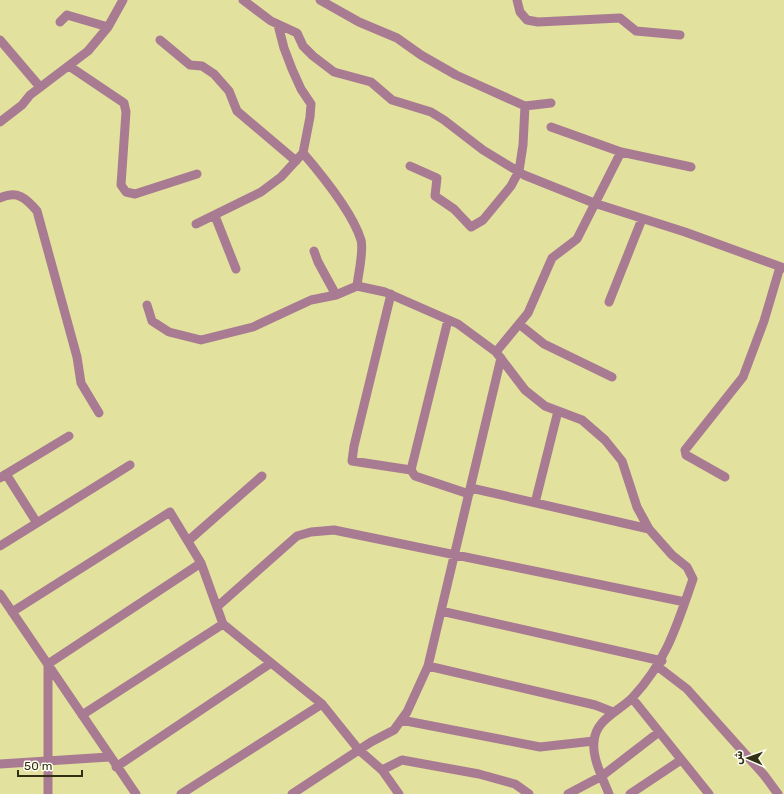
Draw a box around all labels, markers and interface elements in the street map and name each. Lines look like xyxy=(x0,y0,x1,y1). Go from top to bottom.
north arrow xyxy=(728,738,768,778)
text: ش xyxy=(732,750,745,765)
scale bar xyxy=(18,752,82,778)
text: 50 m xyxy=(24,759,52,773)

